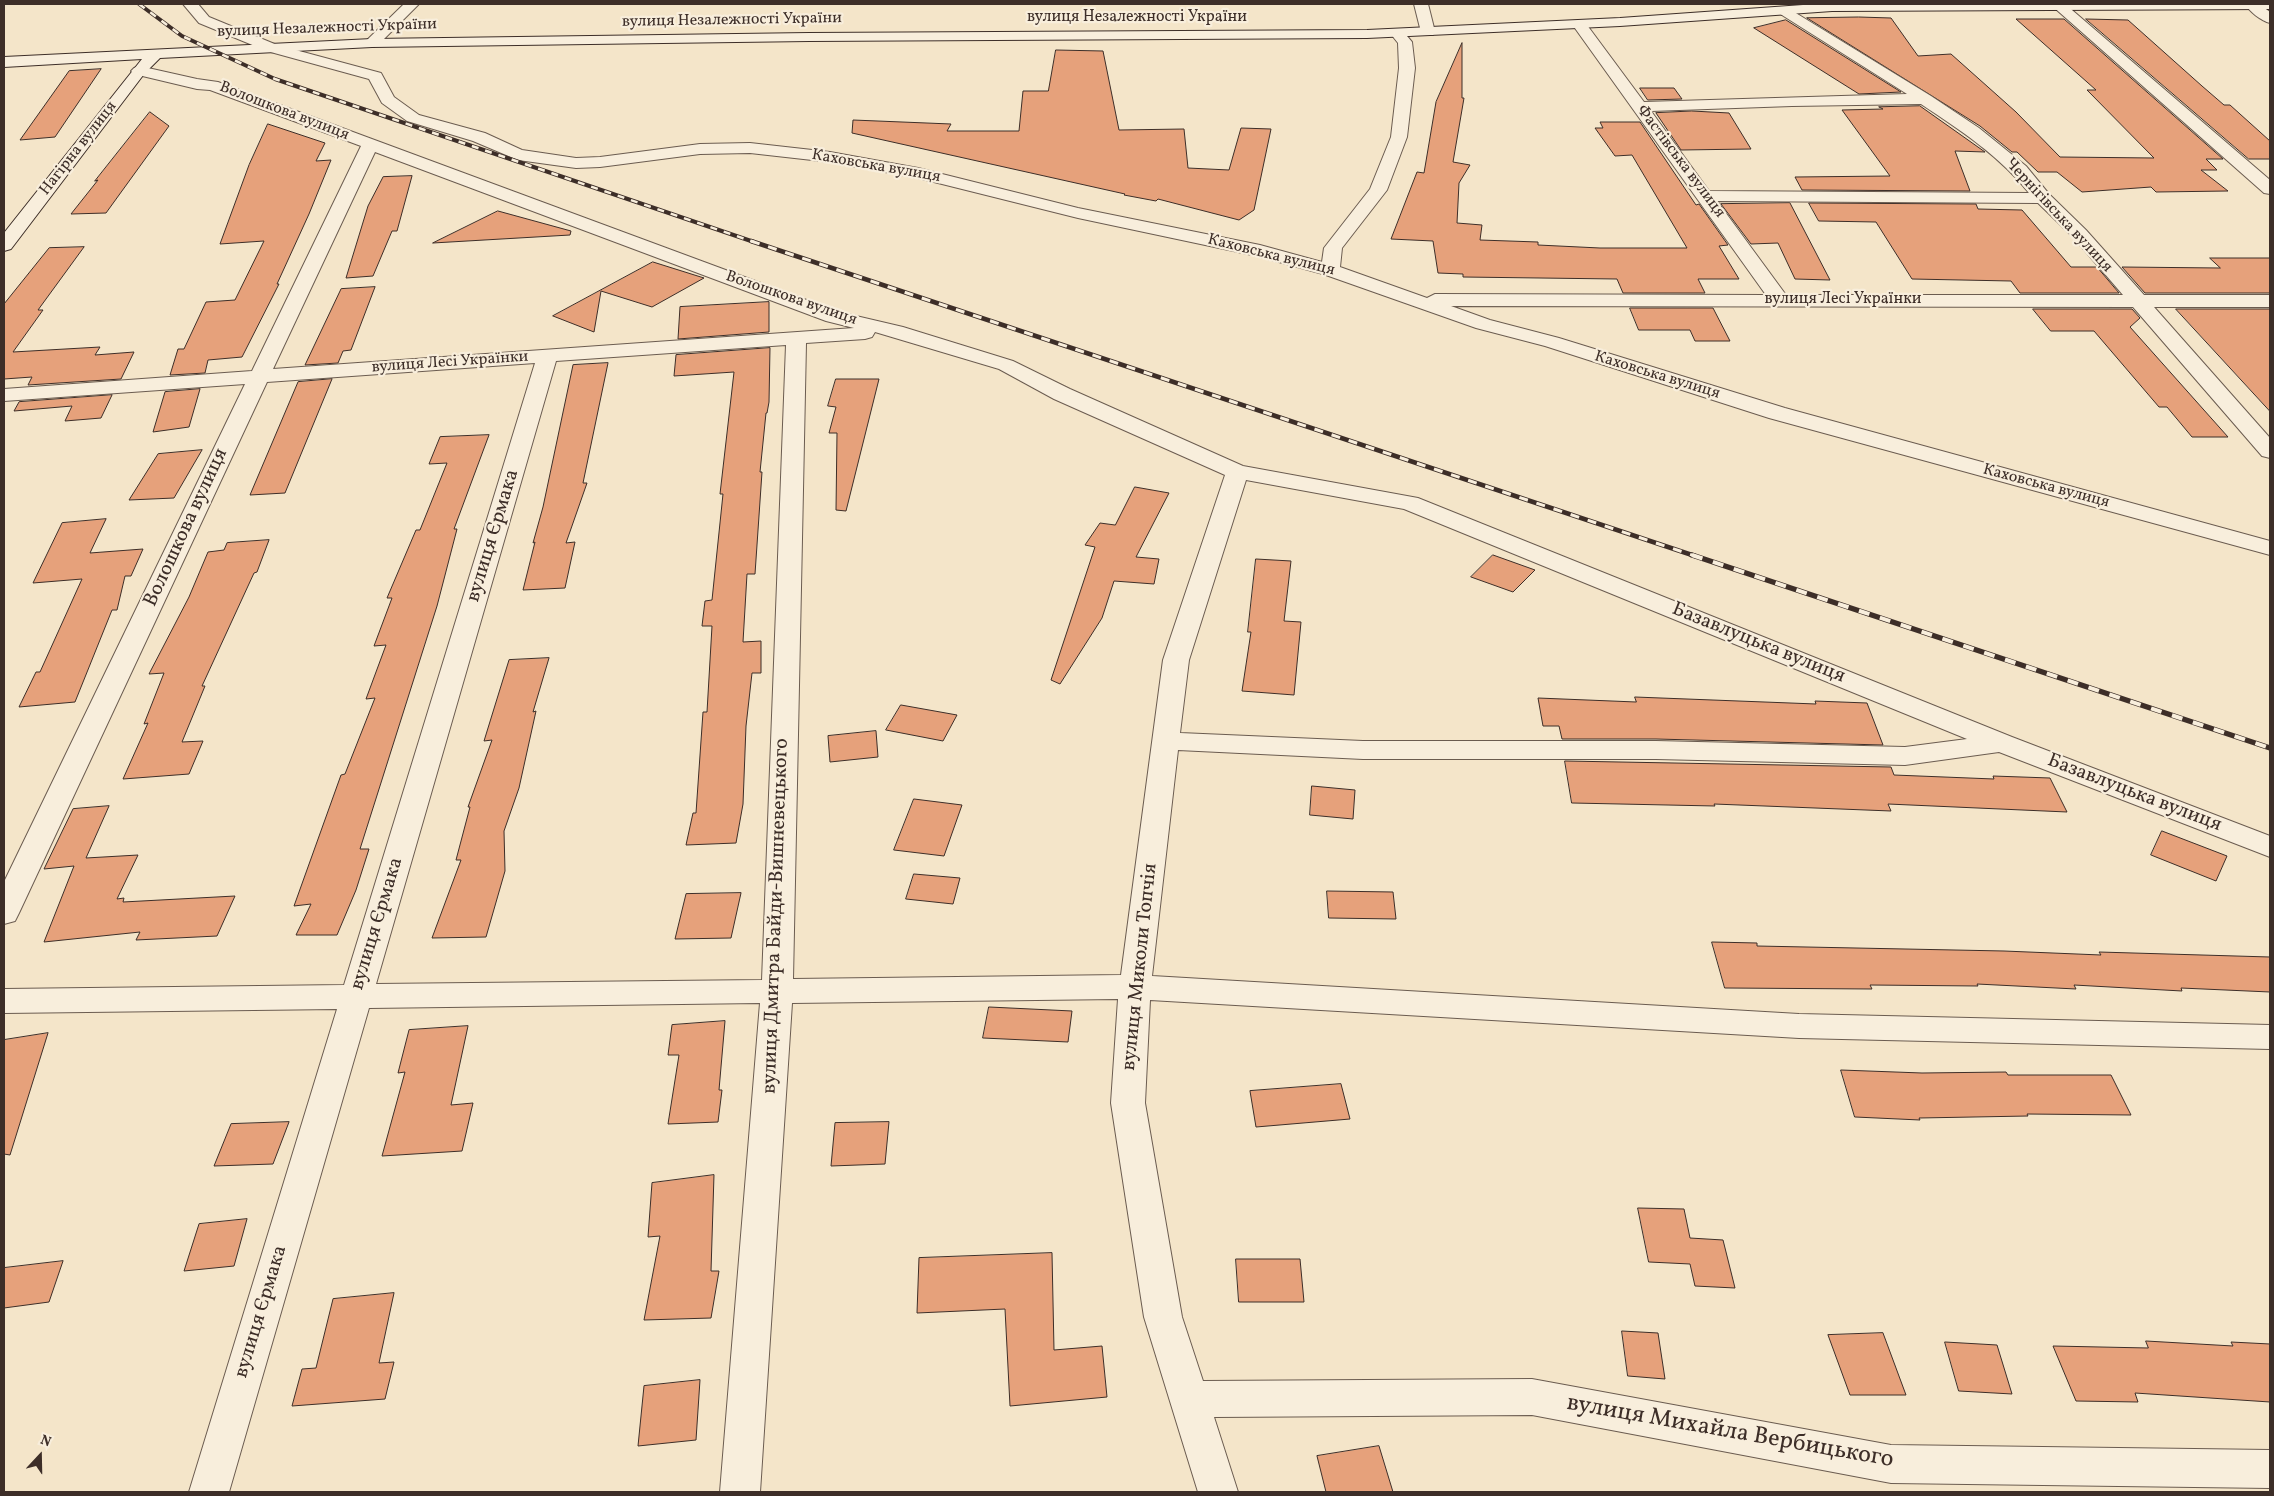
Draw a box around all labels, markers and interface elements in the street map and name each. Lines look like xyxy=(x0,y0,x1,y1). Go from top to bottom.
street label: вулиця Незалежності України xyxy=(1027,8,1247,28)
street label: вулиця Незалежності України xyxy=(622,9,842,33)
street label: вулиця Незалежності України xyxy=(217,16,437,42)
street label: Волошкова вулиця xyxy=(216,78,352,146)
street label: Нагірна вулиця xyxy=(36,98,122,200)
street label: Фастівська вулиця xyxy=(1631,102,1729,222)
street label: Каховська вулиця xyxy=(810,146,942,188)
street label: Чернігівська вулиця xyxy=(2000,155,2116,277)
street label: Каховська вулиця xyxy=(1205,231,1337,281)
street label: Волошкова вулиця xyxy=(723,268,859,330)
street label: вулиця Лесі Українки xyxy=(1765,290,1921,310)
street label: вулиця Лесі Українки xyxy=(371,348,529,378)
street label: Каховська вулиця xyxy=(1592,348,1722,404)
street label: Волошкова вулиця xyxy=(140,445,234,611)
street label: Каховська вулиця xyxy=(1981,461,2111,513)
street label: вулиця Єрмака xyxy=(462,467,526,605)
street label: Базавлуцька вулиця xyxy=(1668,598,1848,690)
street label: вулиця Дмитра Байди-Вишневецького xyxy=(759,738,795,1094)
street label: Базавлуцька вулиця xyxy=(2043,750,2225,838)
street label: вулиця Єрмака xyxy=(346,855,410,993)
street label: вулиця Миколи Топчія xyxy=(1118,862,1164,1072)
street label: вулиця Єрмака xyxy=(230,1243,294,1381)
street label: вулиця Михайла Вербицького xyxy=(1564,1390,1896,1476)
north arrow xyxy=(15,1431,65,1481)
text: N xyxy=(37,1431,54,1452)

